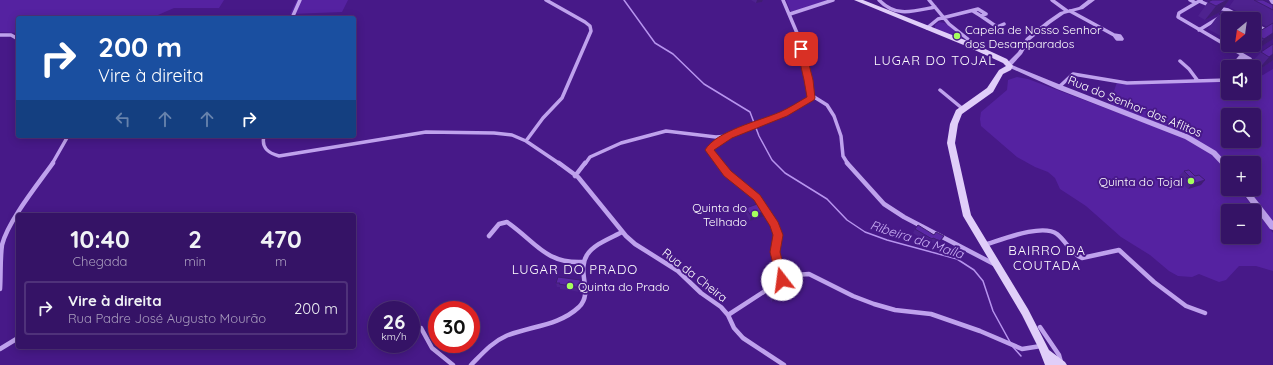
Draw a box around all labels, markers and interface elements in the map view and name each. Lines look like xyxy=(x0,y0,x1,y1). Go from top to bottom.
north arrow xyxy=(1221,12,1261,52)
map controls xyxy=(1221,12,1261,244)
place label: Capela de Nosso Senhor dos Desamparados xyxy=(965,22,1102,51)
text: 200 m xyxy=(98,29,182,64)
marker: Capela de Nosso Senhor dos Desamparados xyxy=(952,31,962,41)
icon: right xyxy=(32,32,84,84)
pin xyxy=(784,32,818,66)
icon: arrive xyxy=(790,38,812,60)
district label: LUGAR DO TOJAL xyxy=(874,52,996,68)
button: sound xyxy=(1221,60,1261,100)
text: Vire à direita xyxy=(98,64,204,87)
street label: Rua do Senhor dos Aflitos xyxy=(1066,72,1205,140)
icon: left xyxy=(112,108,134,130)
icon: ahead xyxy=(154,108,176,130)
icon: ahead xyxy=(196,108,218,130)
icon: right xyxy=(238,108,260,130)
button: search xyxy=(1221,108,1261,148)
button: + xyxy=(1221,156,1261,196)
place label: Quinta do Tojal xyxy=(1099,174,1183,189)
marker: Quinta do Tojal xyxy=(1186,176,1196,186)
place label: Quinta do Telhado xyxy=(692,200,747,229)
button: − xyxy=(1221,204,1261,244)
marker: Quinta do Telhado xyxy=(750,209,760,219)
water label: Ribeira da Maíla xyxy=(868,216,967,262)
text: 10:40 xyxy=(70,224,130,254)
text: 2 xyxy=(188,224,202,254)
text: 470 xyxy=(260,224,302,254)
district label: BAIRRO DA COUTADA xyxy=(1008,242,1086,273)
street label: Rua da Cheira xyxy=(659,245,731,305)
text: Chegada xyxy=(73,253,127,269)
text: min xyxy=(184,253,206,269)
text: m xyxy=(275,253,287,269)
position arrow xyxy=(761,259,803,301)
district label: LUGAR DO PRADO xyxy=(512,261,638,277)
place label: Quinta do Prado xyxy=(578,279,669,294)
marker: Quinta do Prado xyxy=(565,281,575,291)
text: Vire à direita xyxy=(68,291,162,310)
icon: right xyxy=(34,297,56,319)
text: 200 m xyxy=(294,299,338,318)
speed limit sign: 30 xyxy=(428,301,480,353)
text: 26 xyxy=(383,309,405,334)
text: Rua Padre José Augusto Mourão xyxy=(68,310,266,326)
text: km/h xyxy=(381,330,407,343)

